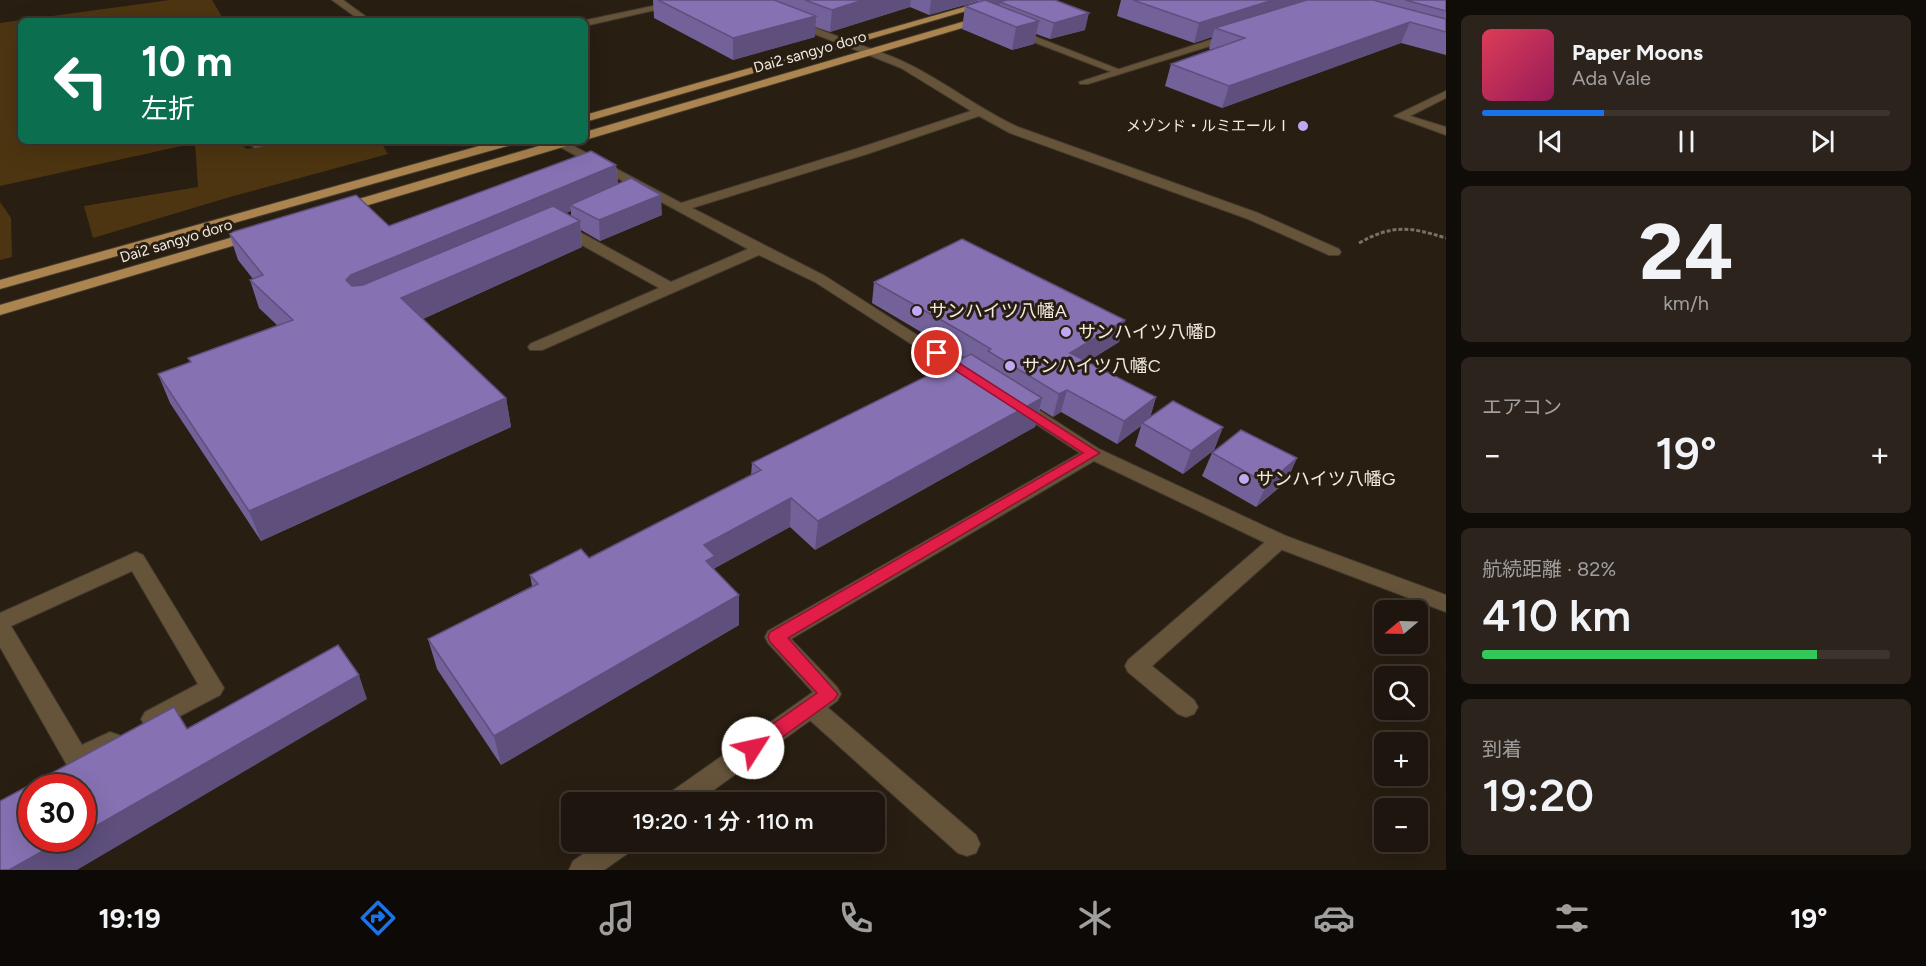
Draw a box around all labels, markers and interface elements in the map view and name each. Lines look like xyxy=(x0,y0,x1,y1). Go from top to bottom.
street label: Dai2 sangyo doro xyxy=(751,27,869,77)
text: 10 m xyxy=(141,36,233,87)
text: Paper Moons xyxy=(1572,39,1703,66)
icon: left xyxy=(42,42,120,120)
text: Ada Vale xyxy=(1572,66,1651,90)
text: 左折 xyxy=(141,92,195,125)
place label: メゾンド・ルミエールⅠ xyxy=(1126,117,1291,135)
marker: メゾンド・ルミエールⅠ xyxy=(1296,119,1310,133)
icon: previous xyxy=(1534,125,1567,158)
icon: pause xyxy=(1670,125,1703,158)
icon: next xyxy=(1806,125,1839,158)
text: 24 xyxy=(1639,205,1733,299)
street label: Dai2 sangyo doro xyxy=(118,215,235,267)
text: km/h xyxy=(1663,291,1709,315)
place label: サンハイツ八幡A xyxy=(929,300,1067,322)
marker: サンハイツ八幡A xyxy=(910,304,924,318)
place label: サンハイツ八幡D xyxy=(1078,321,1216,343)
marker: サンハイツ八幡D xyxy=(1059,325,1073,339)
pin xyxy=(911,327,962,378)
icon: arrive xyxy=(920,336,953,369)
place label: サンハイツ八幡C xyxy=(1022,355,1161,377)
marker: サンハイツ八幡C xyxy=(1003,359,1017,373)
text: エアコン xyxy=(1482,395,1562,419)
text: 19° xyxy=(1655,426,1717,480)
text: − xyxy=(1482,435,1503,474)
text: + xyxy=(1869,435,1890,474)
place label: サンハイツ八幡G xyxy=(1256,468,1396,490)
marker: サンハイツ八幡G xyxy=(1237,472,1251,486)
text: 航続距離 · 82% xyxy=(1482,557,1616,581)
text: 410 km xyxy=(1482,588,1631,642)
north arrow xyxy=(1374,600,1428,654)
map controls xyxy=(1374,600,1428,852)
button: search xyxy=(1374,666,1428,720)
position arrow xyxy=(721,716,785,780)
button: + xyxy=(1374,732,1428,786)
text: 到着 xyxy=(1482,737,1522,761)
text: 19:20 xyxy=(1482,768,1594,822)
speed limit sign: 30 xyxy=(18,774,96,852)
button: − xyxy=(1374,798,1428,852)
text: 19:20 · 1 分 · 110 m xyxy=(633,808,813,835)
icon: directions xyxy=(357,897,399,939)
icon: music xyxy=(596,897,638,939)
icon: phone xyxy=(835,897,877,939)
icon: climate xyxy=(1074,897,1116,939)
icon: car xyxy=(1313,897,1355,939)
icon: filters xyxy=(1551,897,1593,939)
text: 19:19 xyxy=(98,902,161,935)
text: 19° xyxy=(1790,902,1827,935)

